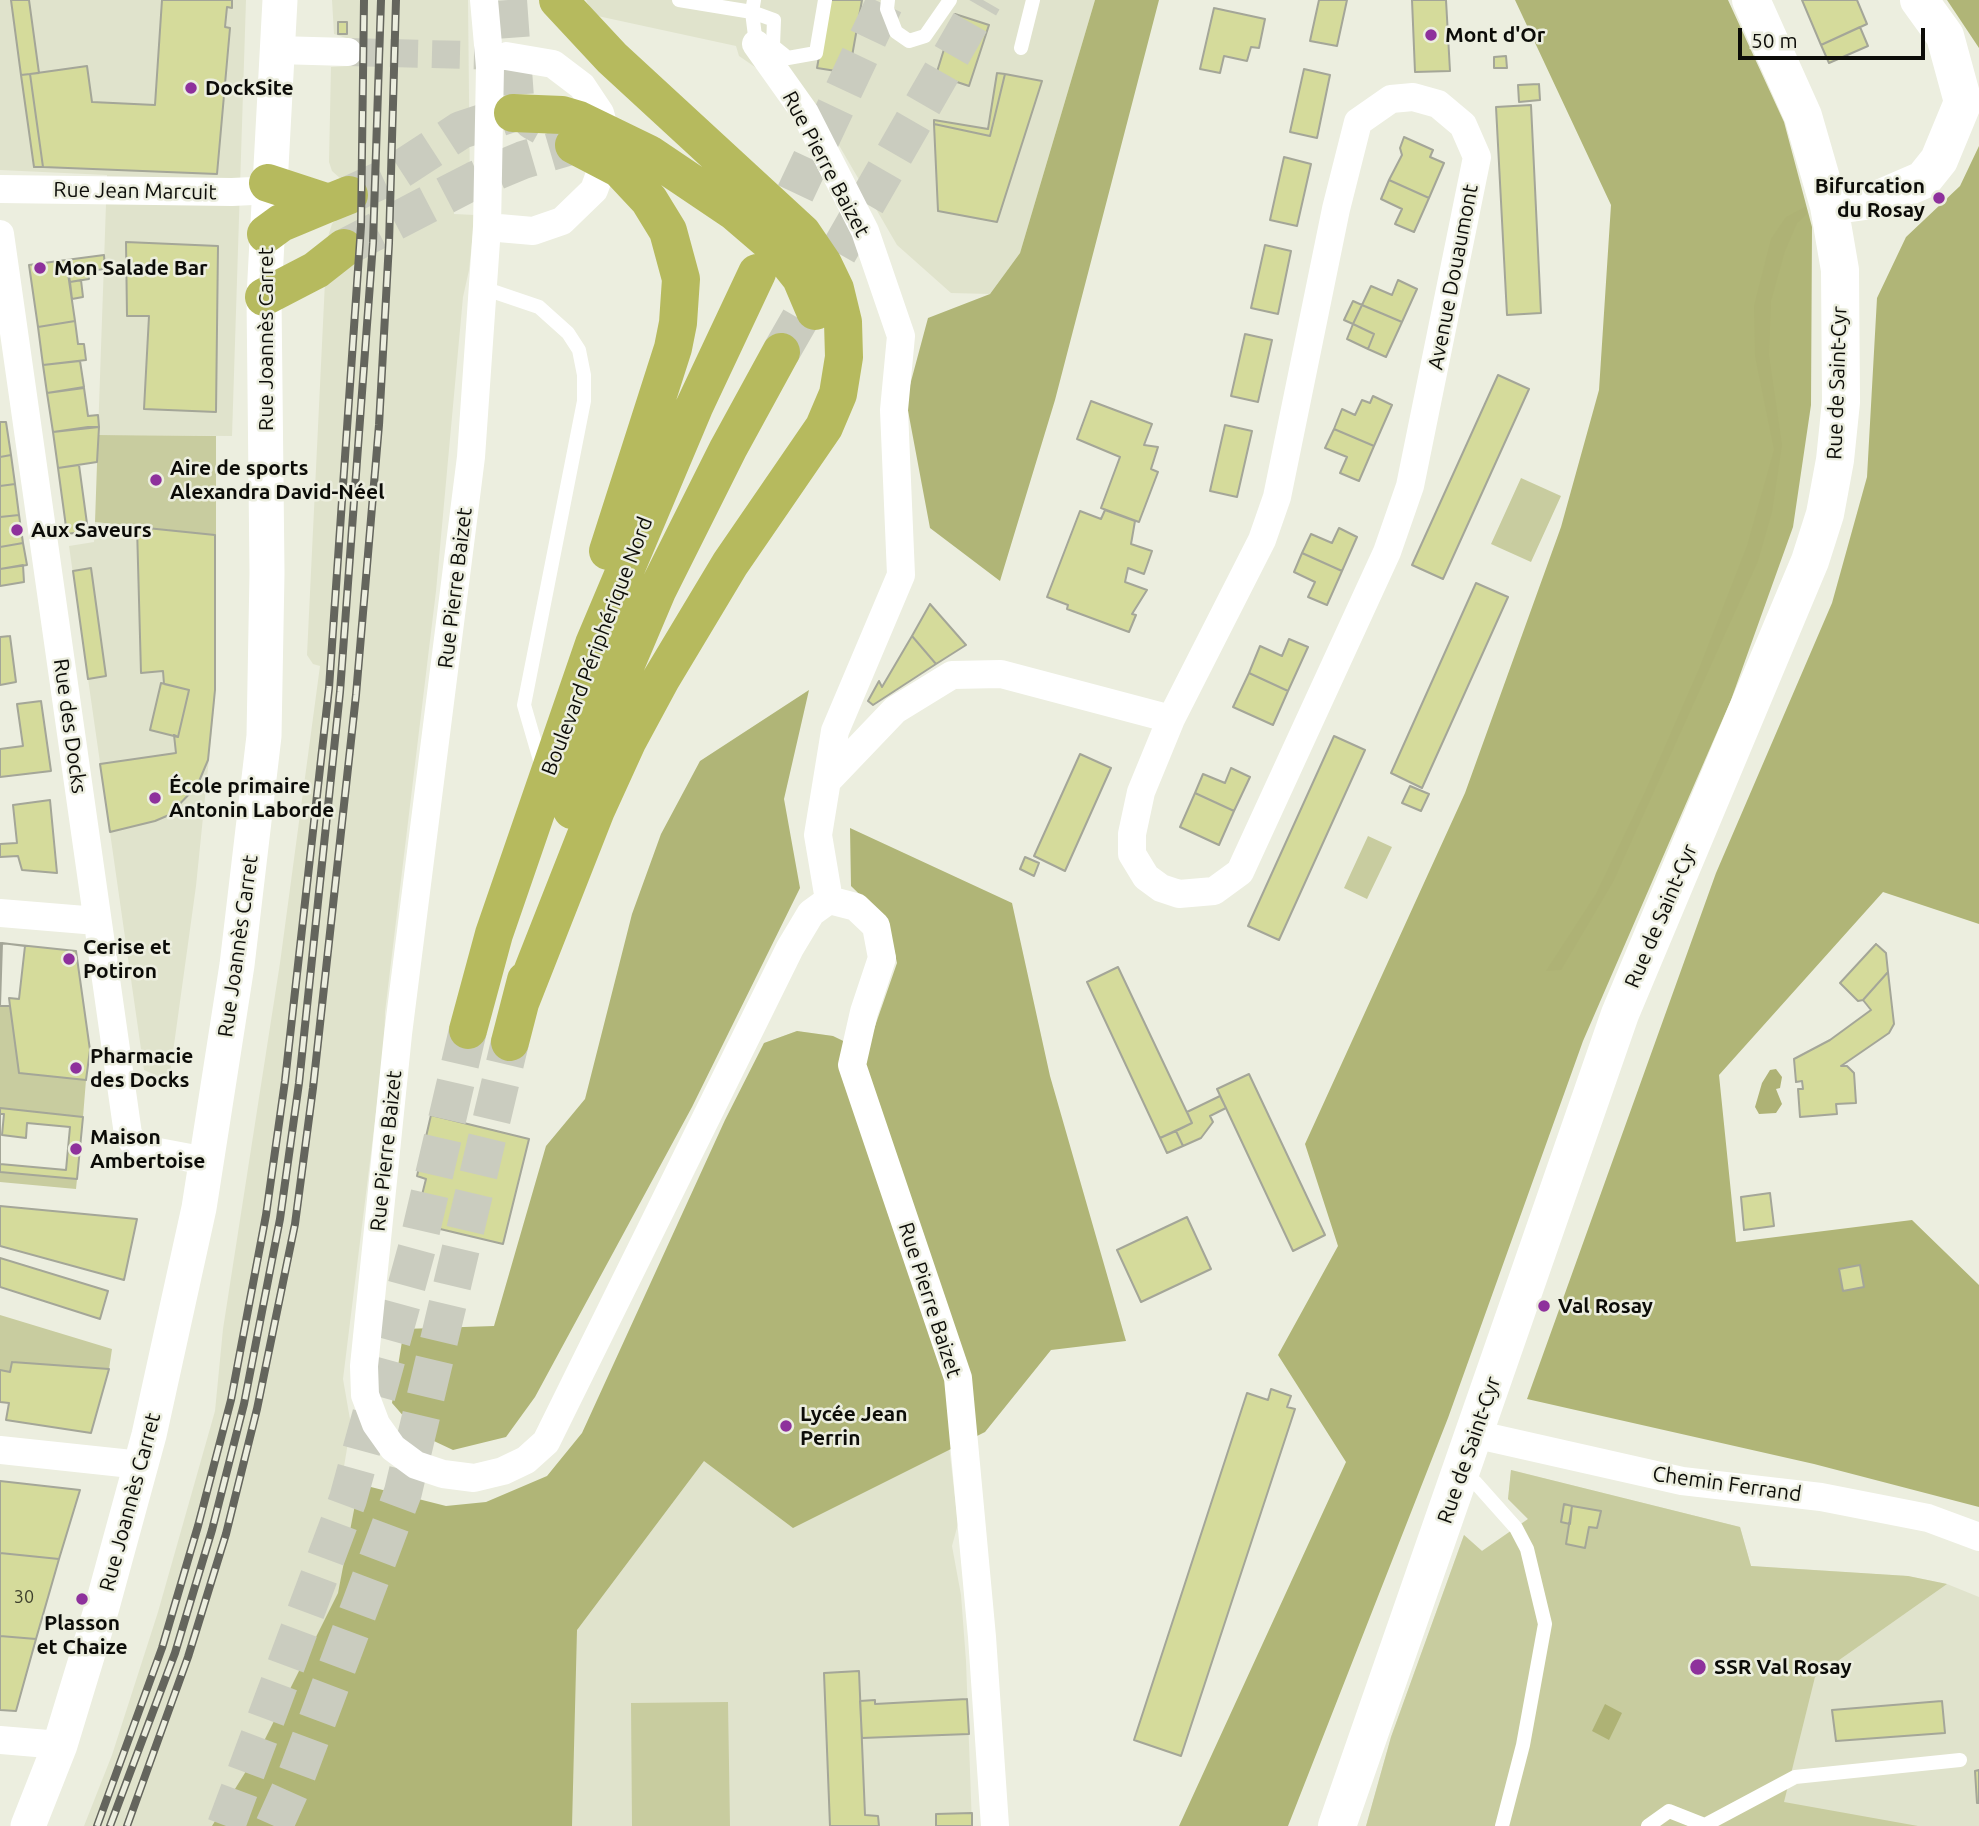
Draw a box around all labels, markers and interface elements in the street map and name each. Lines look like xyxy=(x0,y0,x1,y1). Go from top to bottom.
scale bar xyxy=(1741,14,1928,58)
place label: Mont d'Or xyxy=(1445,22,1545,48)
marker: Mont d'Or xyxy=(1423,27,1439,43)
text: 50 m xyxy=(1751,28,1798,52)
place label: DockSite xyxy=(205,75,294,101)
marker: DockSite xyxy=(183,80,199,96)
street label: Rue Pierre Baizet xyxy=(777,87,875,241)
place label: Bifurcation du Rosay xyxy=(1815,173,1925,223)
street label: Rue Jean Marcuit xyxy=(53,177,217,205)
street label: Avenue Douaumont xyxy=(1423,182,1483,372)
marker: Bifurcation du Rosay xyxy=(1931,190,1947,206)
street label: Rue Joannès Carret xyxy=(253,247,279,431)
place label: Mon Salade Bar xyxy=(54,255,208,281)
marker: Mon Salade Bar xyxy=(32,260,48,276)
street label: Rue de Saint-Cyr xyxy=(1822,306,1852,460)
place label: Aire de sports Alexandra David-Néel xyxy=(170,455,385,505)
marker: Aire de sports Alexandra David-Néel xyxy=(148,472,164,488)
street label: Rue Pierre Baizet xyxy=(433,506,477,670)
street label: Boulevard Périphérique Nord xyxy=(536,513,658,779)
place label: Aux Saveurs xyxy=(31,517,152,543)
marker: Aux Saveurs xyxy=(9,522,25,538)
street label: Rue des Docks xyxy=(48,657,92,795)
place label: École primaire Antonin Laborde xyxy=(169,773,334,823)
marker: École primaire Antonin Laborde xyxy=(147,790,163,806)
street label: Rue de Saint-Cyr xyxy=(1619,840,1703,992)
street label: Rue Joannès Carret xyxy=(213,853,263,1039)
place label: Cerise et Potiron xyxy=(83,934,171,984)
marker: Cerise et Potiron xyxy=(61,951,77,967)
place label: Pharmacie des Docks xyxy=(90,1043,193,1093)
marker: Pharmacie des Docks xyxy=(68,1060,84,1076)
street label: Rue Pierre Baizet xyxy=(365,1069,407,1233)
place label: Maison Ambertoise xyxy=(90,1124,205,1174)
marker: Maison Ambertoise xyxy=(68,1141,84,1157)
street label: Rue Pierre Baizet xyxy=(893,1219,967,1381)
place label: Val Rosay xyxy=(1558,1293,1653,1319)
marker: Val Rosay xyxy=(1536,1298,1552,1314)
street label: Rue de Saint-Cyr xyxy=(1432,1373,1506,1527)
place label: Lycée Jean Perrin xyxy=(800,1401,907,1451)
street label: Rue Joannès Carret xyxy=(94,1410,166,1594)
marker: Lycée Jean Perrin xyxy=(778,1418,794,1434)
street label: Chemin Ferrand xyxy=(1651,1461,1803,1507)
house number: 30 xyxy=(14,1586,34,1608)
marker: Plasson et Chaize xyxy=(74,1591,90,1607)
place label: Plasson et Chaize xyxy=(36,1610,128,1660)
place label: SSR Val Rosay xyxy=(1714,1654,1852,1680)
marker: SSR Val Rosay xyxy=(1688,1657,1708,1677)

